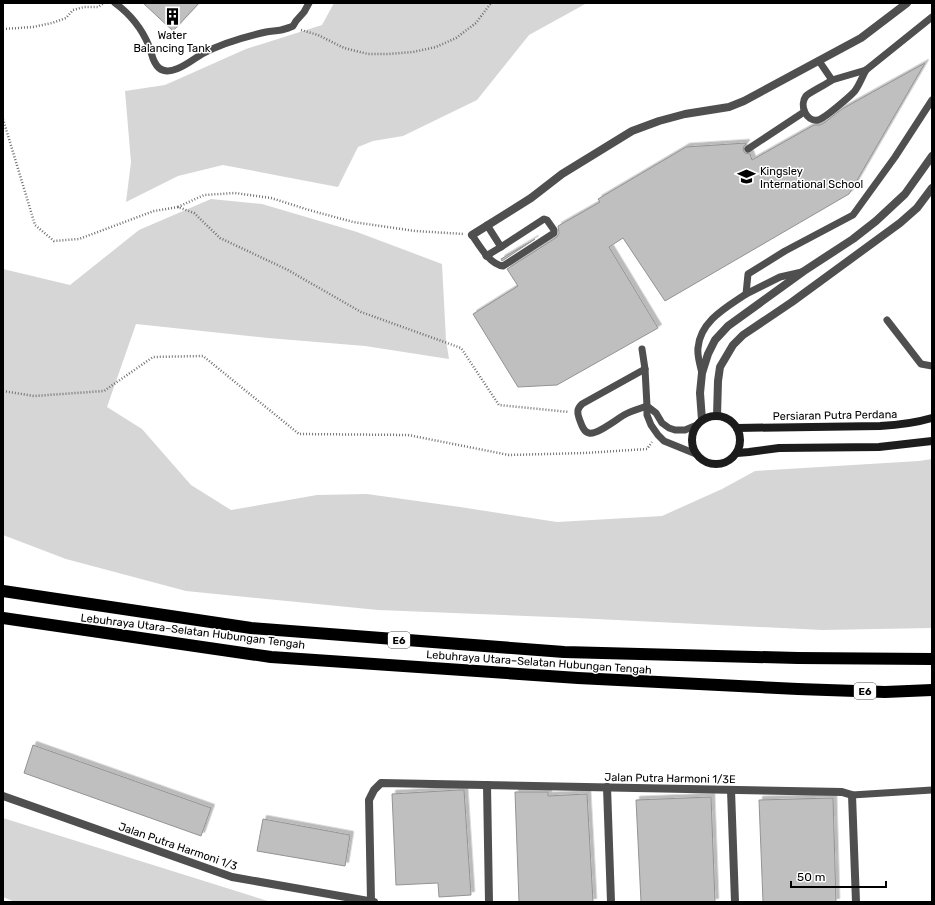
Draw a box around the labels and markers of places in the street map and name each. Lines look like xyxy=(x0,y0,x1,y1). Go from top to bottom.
building icon: Water Balancing Tank xyxy=(162,7,182,27)
place label: Water Balancing Tank xyxy=(134,29,211,55)
place label: Kingsley International School xyxy=(760,165,863,191)
school or university icon: Kingsley International School xyxy=(737,167,757,187)

